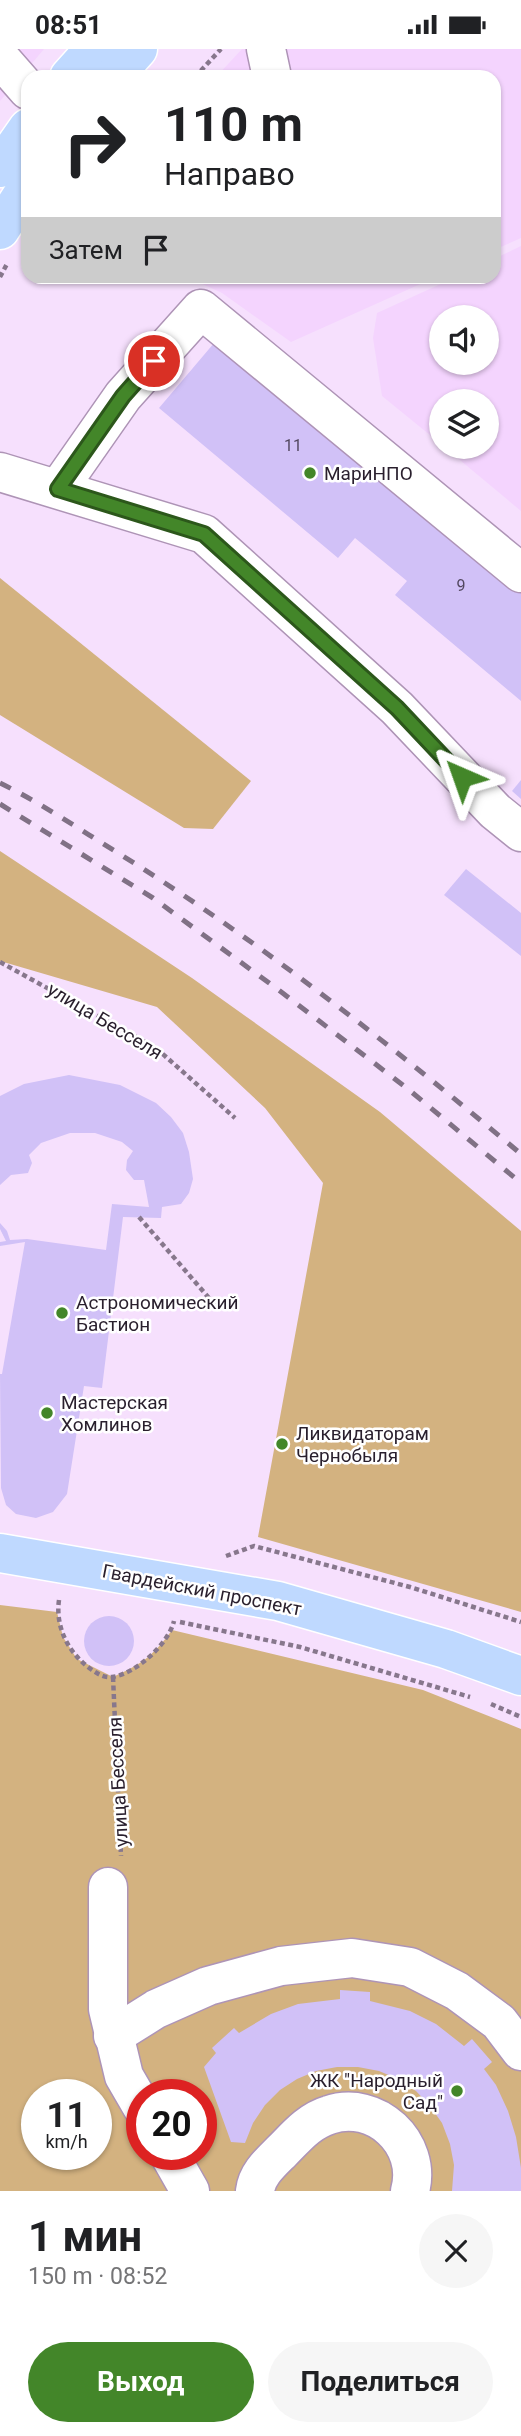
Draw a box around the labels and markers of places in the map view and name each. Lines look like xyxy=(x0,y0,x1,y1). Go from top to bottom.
pin xyxy=(124,331,184,391)
place label: МариНПО xyxy=(324,462,413,485)
marker: МариНПО xyxy=(302,465,318,481)
place label: Астрономический Бастион xyxy=(76,1291,238,1336)
marker: Астрономический Бастион xyxy=(54,1305,70,1321)
place label: Мастерская Хомлинов xyxy=(61,1391,168,1436)
marker: Мастерская Хомлинов xyxy=(39,1405,55,1421)
place label: Ликвидаторам Чернобыля xyxy=(296,1422,429,1467)
marker: Ликвидаторам Чернобыля xyxy=(274,1436,290,1452)
place label: ЖК "Народный Сад" xyxy=(310,2069,443,2114)
marker: ЖК "Народный Сад" xyxy=(449,2083,465,2099)

